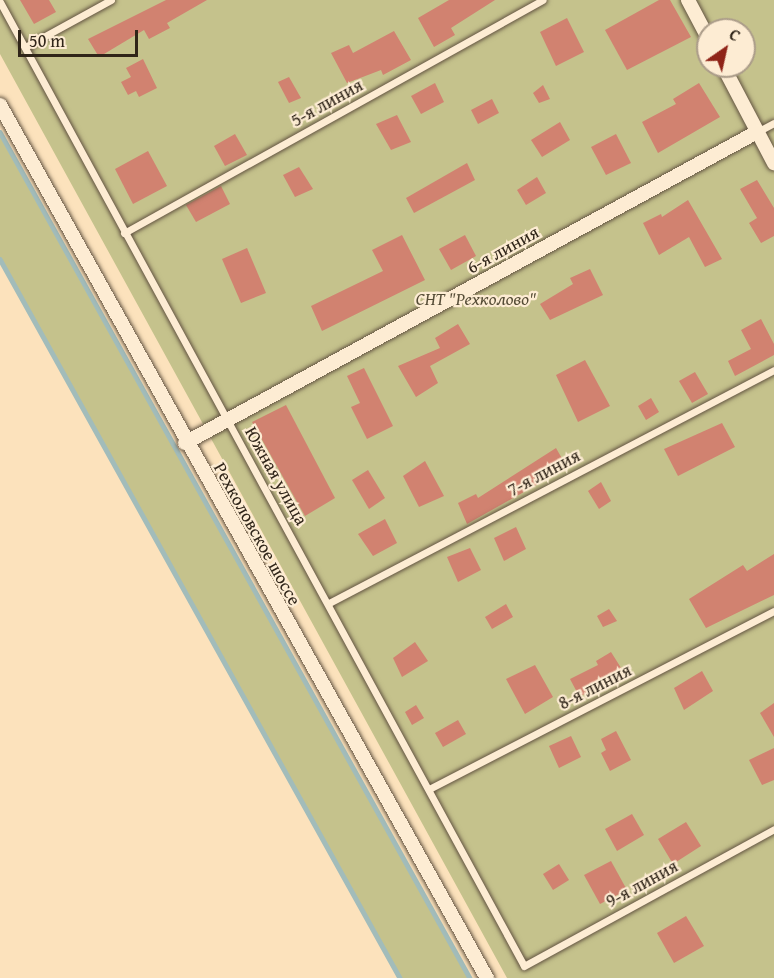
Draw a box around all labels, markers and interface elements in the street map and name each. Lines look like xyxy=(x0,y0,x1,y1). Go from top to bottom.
scale bar xyxy=(21,18,141,56)
north arrow xyxy=(696,18,756,78)
text: С xyxy=(724,22,745,47)
text: 50 m xyxy=(29,27,65,54)
street label: 5-я линия xyxy=(287,74,367,132)
street label: 6-я линия xyxy=(463,221,543,279)
park label: СНТ "Рехколово" xyxy=(416,288,536,310)
street label: Южная улица xyxy=(240,423,312,529)
street label: 7-я линия xyxy=(504,445,584,501)
street label: Рехколовское шоссе xyxy=(209,459,305,609)
street label: 8-я линия xyxy=(555,659,635,715)
street label: 9-я линия xyxy=(602,855,682,913)

